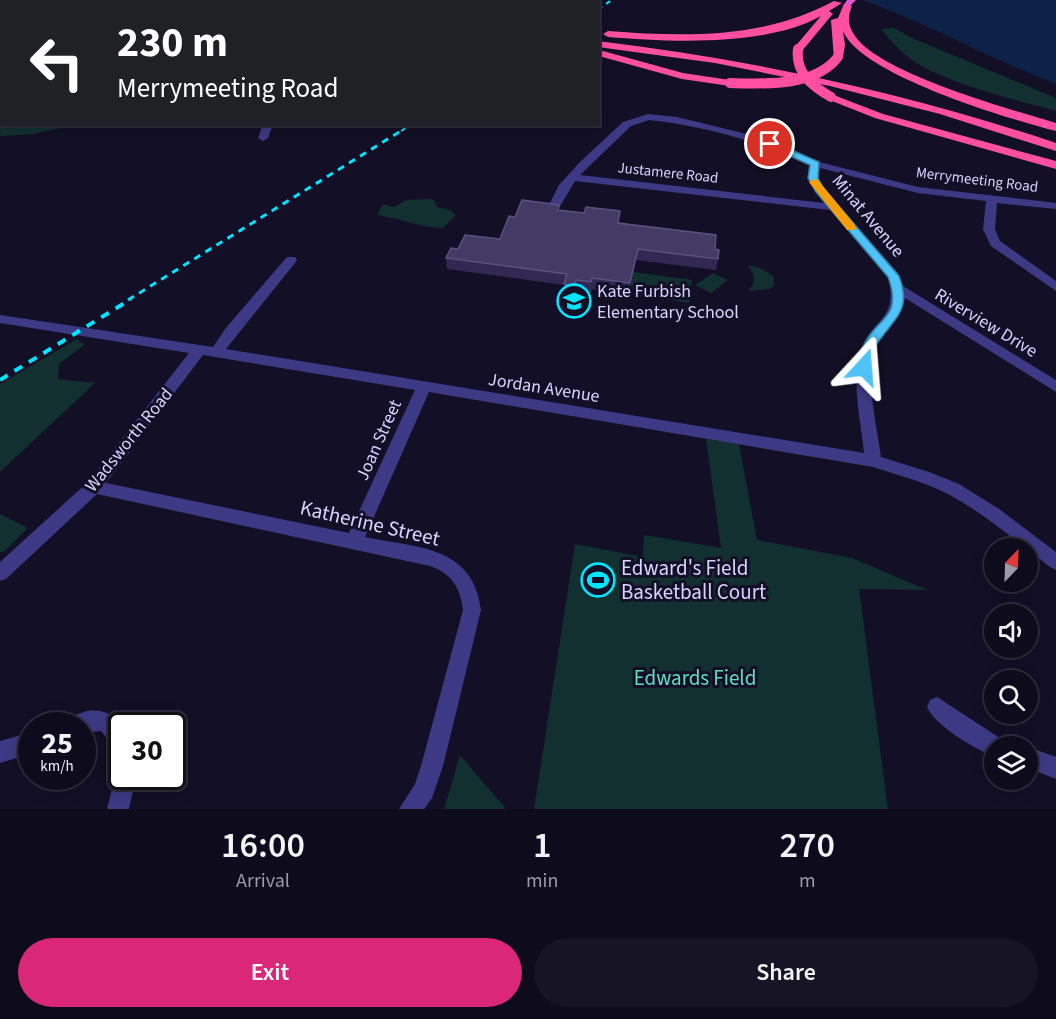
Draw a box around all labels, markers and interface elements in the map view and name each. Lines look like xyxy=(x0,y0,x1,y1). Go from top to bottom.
text: 230 m xyxy=(117,13,228,73)
icon: left xyxy=(18,24,96,102)
text: Merrymeeting Road xyxy=(117,69,338,108)
pin xyxy=(744,118,795,169)
icon: arrive xyxy=(753,127,786,160)
street label: Justamere Road xyxy=(617,157,719,189)
street label: Merrymeeting Road xyxy=(915,162,1039,198)
street label: Minat Avenue xyxy=(826,169,910,263)
place label: Kate Furbish Elementary School xyxy=(597,279,739,325)
street label: Riverview Drive xyxy=(930,282,1042,364)
school or university icon: Kate Furbish Elementary School xyxy=(556,283,592,319)
position arrow xyxy=(832,335,896,399)
street label: Jordan Avenue xyxy=(487,367,602,409)
street label: Wadsworth Road xyxy=(79,383,179,497)
street label: Joan Street xyxy=(350,396,408,484)
street label: Katherine Street xyxy=(297,492,443,554)
north arrow xyxy=(984,538,1038,592)
map controls xyxy=(984,538,1038,790)
place label: Edward's Field Basketball Court xyxy=(621,553,766,607)
sports icon: Edward's Field Basketball Court xyxy=(580,562,616,598)
button: sound xyxy=(984,604,1038,658)
park label: Edwards Field xyxy=(634,663,756,693)
button: search xyxy=(984,670,1038,724)
speed limit sign: 30 xyxy=(108,712,186,790)
text: 25 xyxy=(41,722,73,765)
button: layers xyxy=(984,736,1038,790)
text: km/h xyxy=(40,756,74,777)
text: 16:00 xyxy=(221,820,305,871)
text: 1 xyxy=(533,820,551,871)
text: 270 xyxy=(779,820,835,871)
text: Arrival xyxy=(236,867,290,895)
text: min xyxy=(526,867,558,895)
text: m xyxy=(799,867,815,895)
button: Exit xyxy=(18,938,522,1007)
button: Share xyxy=(534,938,1038,1007)

